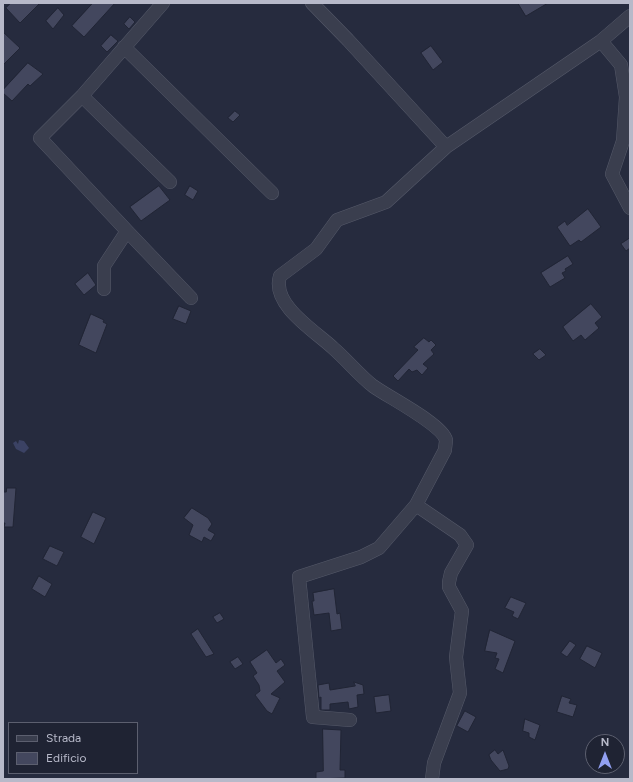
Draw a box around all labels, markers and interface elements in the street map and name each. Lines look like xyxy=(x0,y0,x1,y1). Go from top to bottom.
legend xyxy=(8,722,138,774)
text: Strada xyxy=(46,731,81,745)
north arrow xyxy=(585,734,625,774)
text: N xyxy=(601,736,609,749)
text: Edificio xyxy=(46,751,86,765)

